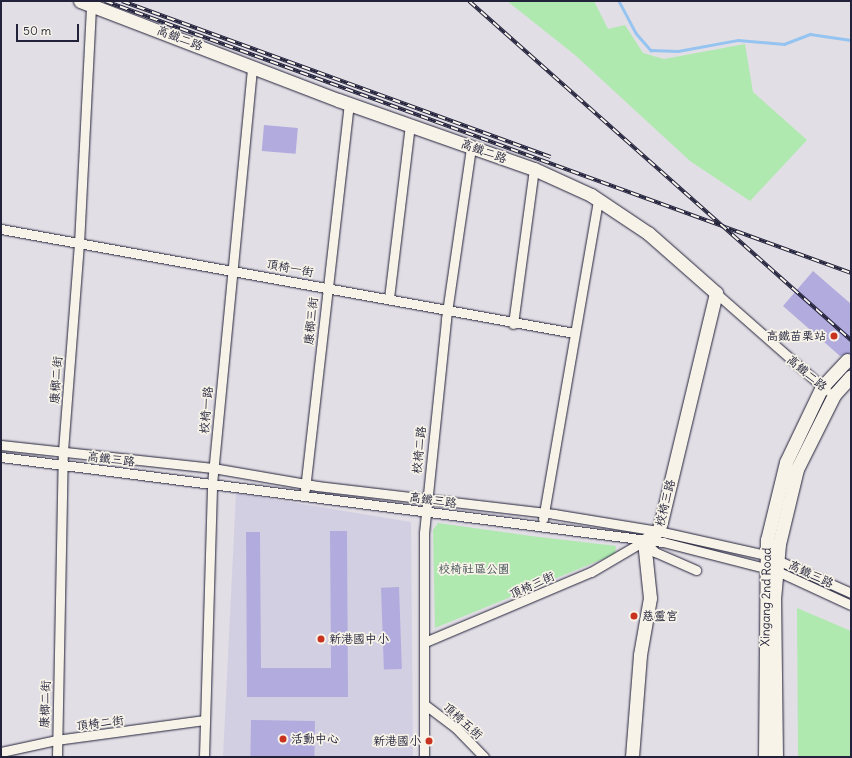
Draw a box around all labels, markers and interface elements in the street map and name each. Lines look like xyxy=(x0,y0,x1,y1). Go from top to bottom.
scale bar xyxy=(18,16,81,42)
text: 50 m xyxy=(23,23,51,38)
street label: 高鐵二路 xyxy=(155,23,205,53)
street label: 高鐵二路 xyxy=(459,136,509,166)
street label: 頂椅一街 xyxy=(265,256,315,280)
street label: 康榔三街 xyxy=(301,296,321,346)
place label: 高鐵苗栗站 xyxy=(766,329,826,343)
marker: 高鐵苗栗站 xyxy=(829,331,839,341)
street label: 高鐵二路 xyxy=(784,352,830,394)
street label: 康榔二街 xyxy=(47,356,65,404)
street label: 校椅一路 xyxy=(197,385,215,435)
street label: 校椅二路 xyxy=(409,425,429,475)
street label: 高鐵三路 xyxy=(86,449,136,469)
street label: 校椅三路 xyxy=(652,478,678,528)
street label: 高鐵三路 xyxy=(408,490,458,510)
street label: Xingang 2nd Road xyxy=(758,548,774,646)
street label: 高鐵三路 xyxy=(786,557,836,591)
park label: 校椅社區公園 xyxy=(438,562,510,576)
street label: 頂椅三街 xyxy=(507,569,557,601)
place label: 慈靈宮 xyxy=(642,609,678,623)
marker: 慈靈宮 xyxy=(629,611,639,621)
place label: 新港國中小 xyxy=(329,632,389,646)
marker: 新港國中小 xyxy=(316,634,326,644)
street label: 康榔二街 xyxy=(37,680,53,728)
street label: 頂椅五街 xyxy=(440,700,486,742)
street label: 頂椅二街 xyxy=(75,713,125,733)
place label: 活動中心 xyxy=(291,732,339,746)
marker: 活動中心 xyxy=(278,734,288,744)
place label: 新港國小 xyxy=(373,734,421,748)
marker: 新港國小 xyxy=(424,736,434,746)

